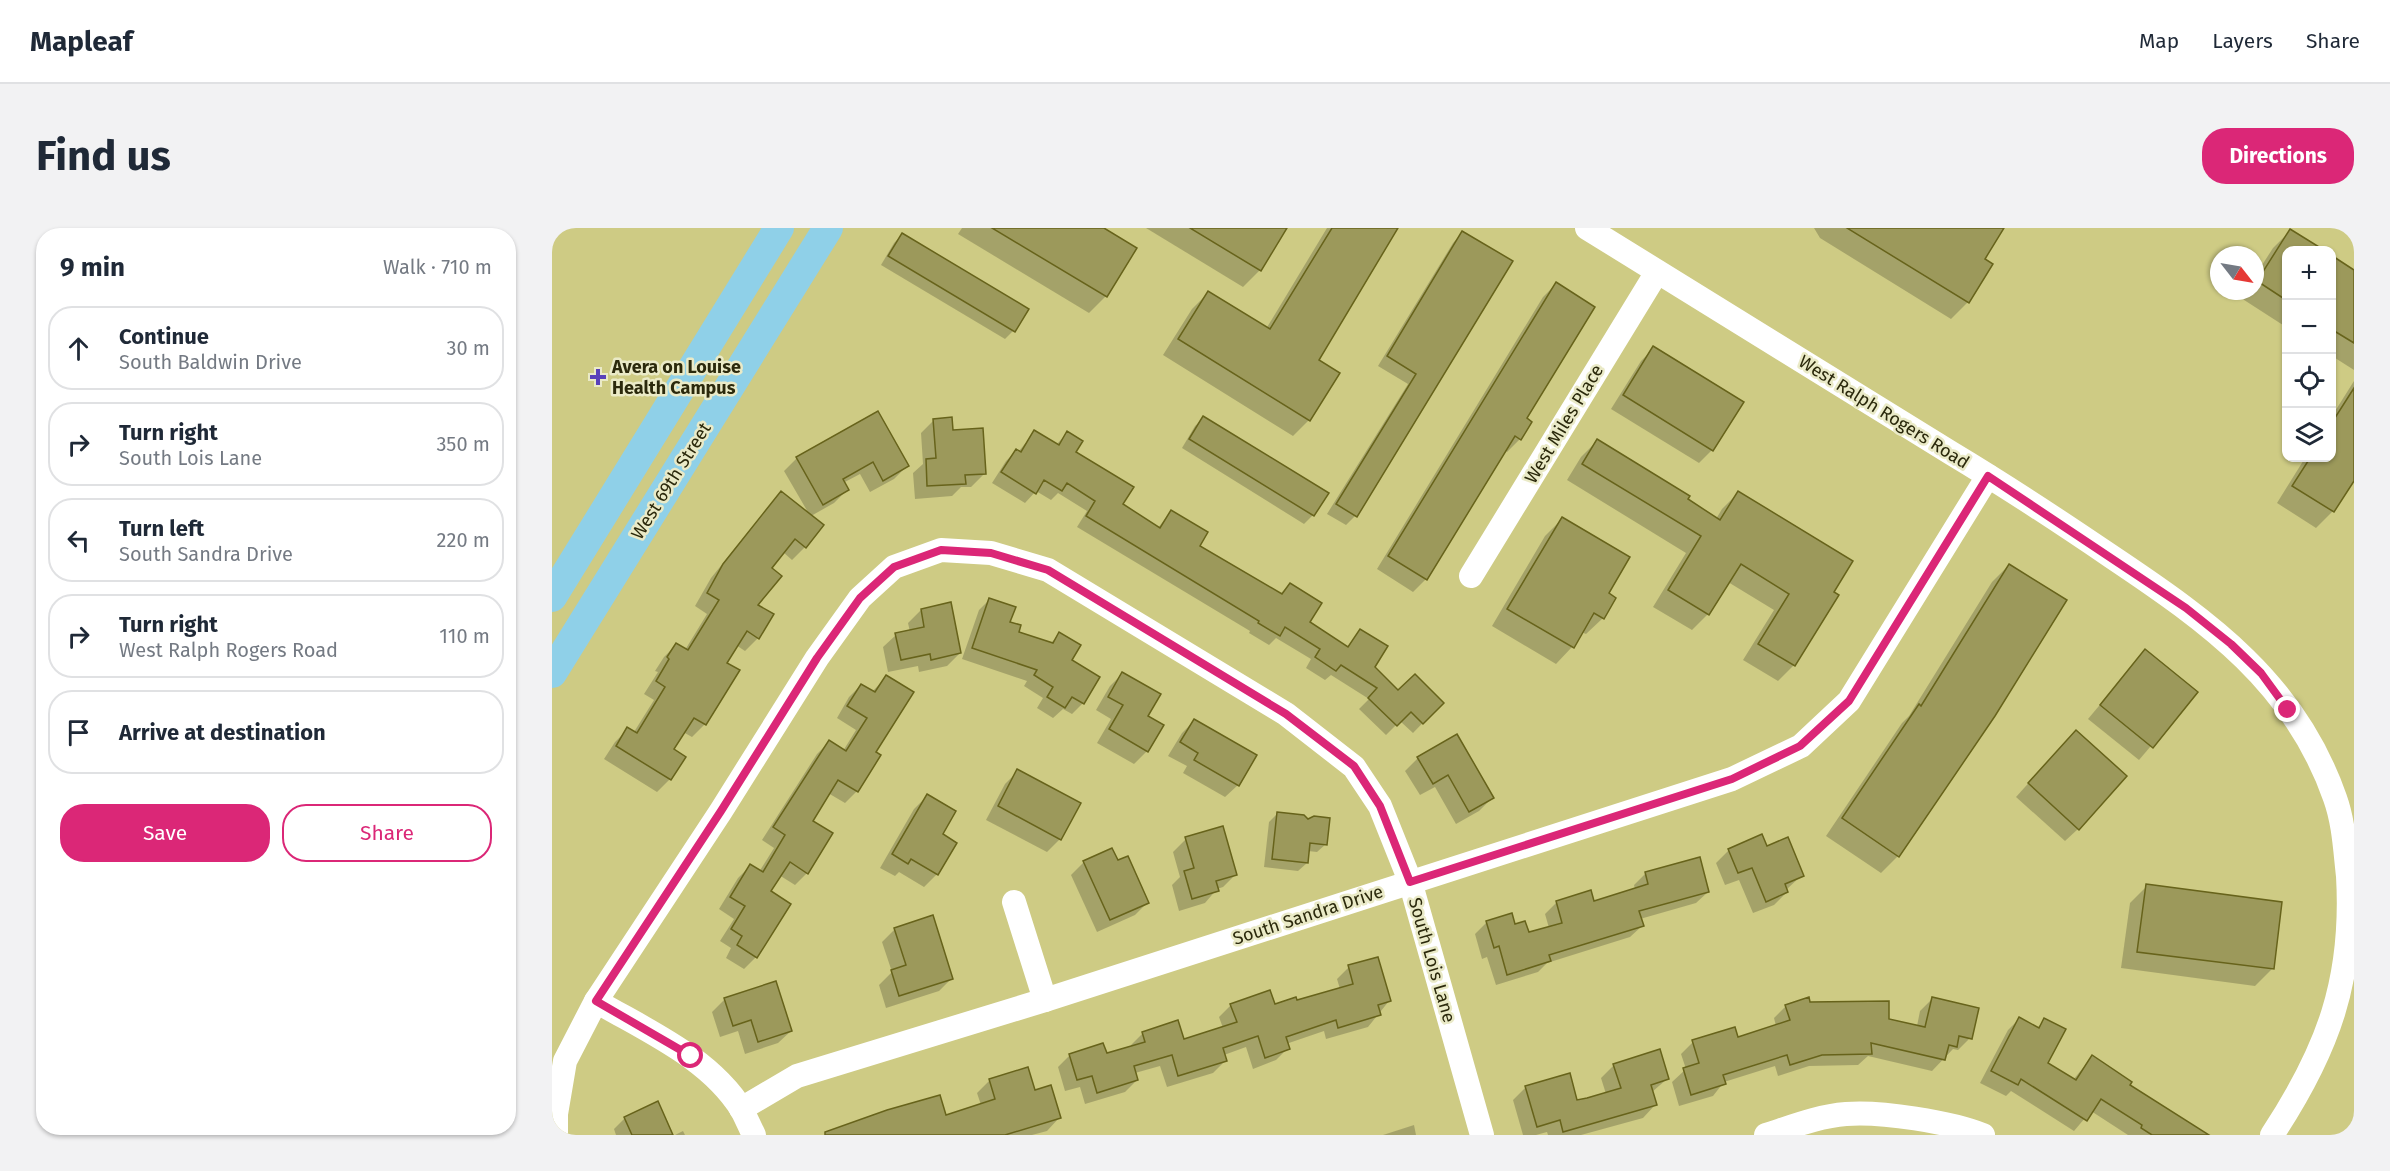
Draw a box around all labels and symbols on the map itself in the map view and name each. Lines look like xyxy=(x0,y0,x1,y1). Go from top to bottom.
north arrow xyxy=(2210,246,2264,300)
street label: West Ralph Rogers Road xyxy=(1795,350,1973,474)
place label: Avera on Louise Health Campus xyxy=(611,356,741,399)
street label: West Miles Place xyxy=(1520,361,1608,487)
marker: Avera on Louise Health Campus xyxy=(589,368,607,386)
street label: West 69th Street xyxy=(626,418,716,543)
route end xyxy=(2274,696,2300,722)
street label: South Sandra Drive xyxy=(1230,880,1386,950)
street label: South Lois Lane xyxy=(1404,895,1460,1025)
route start xyxy=(677,1042,703,1068)

